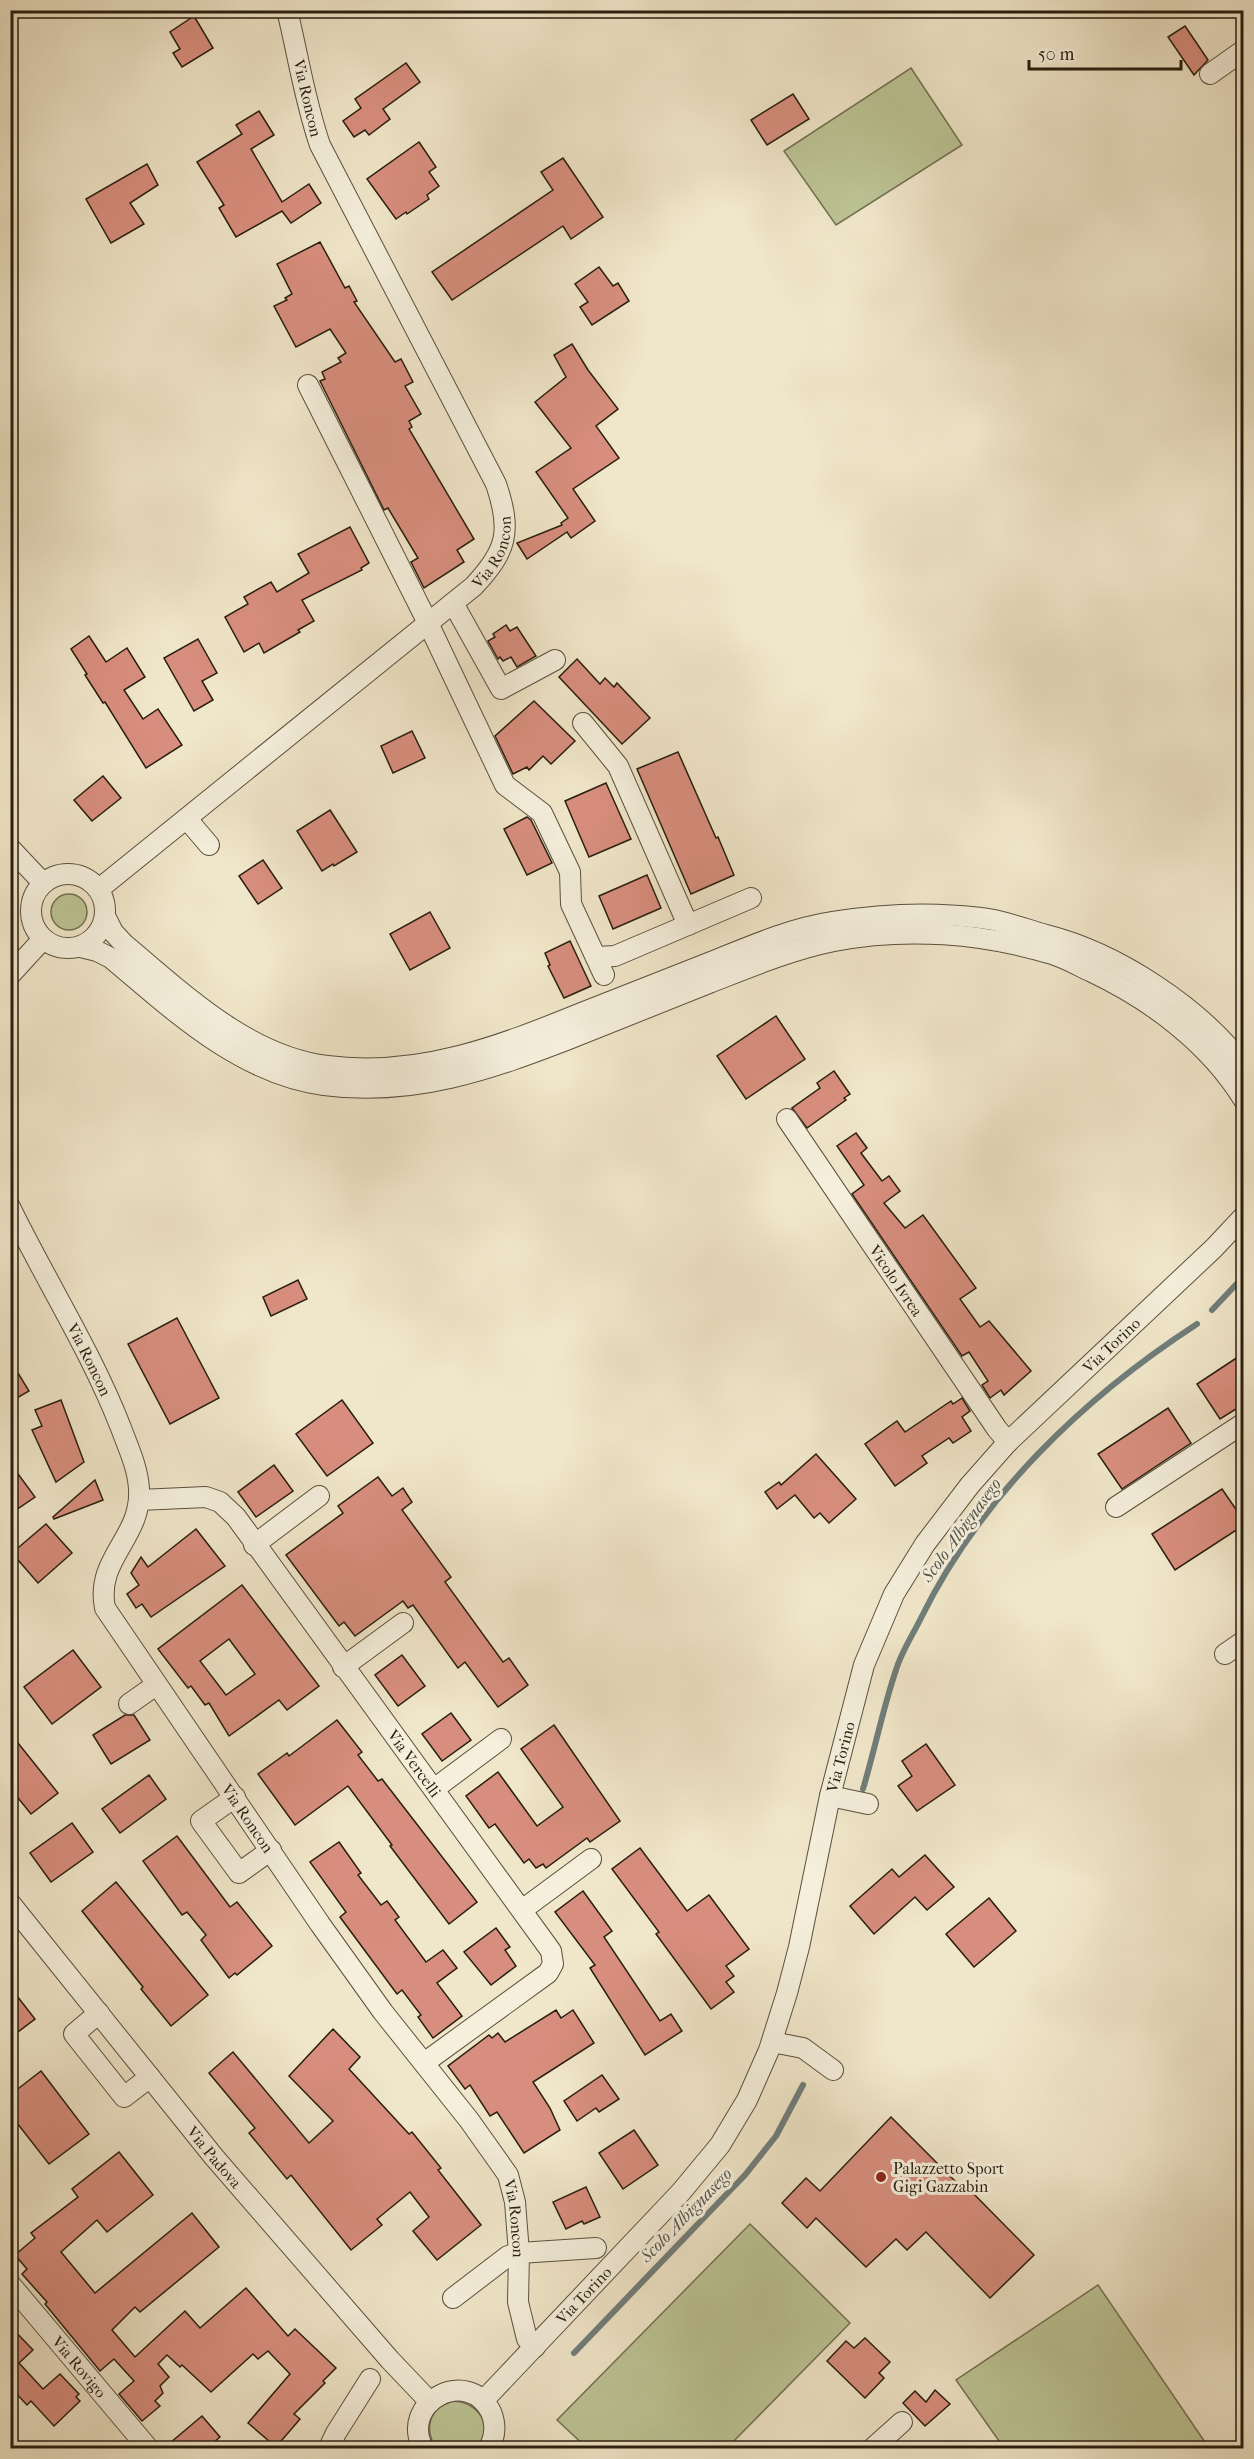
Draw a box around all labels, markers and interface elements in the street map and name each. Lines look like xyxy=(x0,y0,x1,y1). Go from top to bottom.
scale bar xyxy=(1029,33,1180,71)
text: 50 m xyxy=(1038,44,1075,65)
street label: Via Roncon xyxy=(289,57,326,139)
street label: Via Roncon xyxy=(467,515,515,593)
street label: Vicolo Ivrea xyxy=(865,1241,927,1320)
street label: Via Torino xyxy=(1078,1314,1144,1378)
street label: Via Roncon xyxy=(63,1319,116,1400)
water label: Scolo Albignasego xyxy=(916,1474,1006,1587)
street label: Via Torino xyxy=(822,1720,859,1795)
street label: Via Vercelli xyxy=(383,1725,445,1801)
street label: Via Roncon xyxy=(217,1780,278,1857)
street label: Via Padova xyxy=(182,2122,246,2192)
place label: Palazzetto Sport Gigi Gazzabin xyxy=(893,2159,1005,2196)
water label: Scolo Albignasego xyxy=(635,2164,737,2268)
marker: Palazzetto Sport Gigi Gazzabin xyxy=(874,2170,888,2184)
street label: Via Roncon xyxy=(499,2176,528,2259)
street label: Via Torino xyxy=(551,2263,615,2329)
street label: Via Rovigo xyxy=(47,2332,110,2402)

